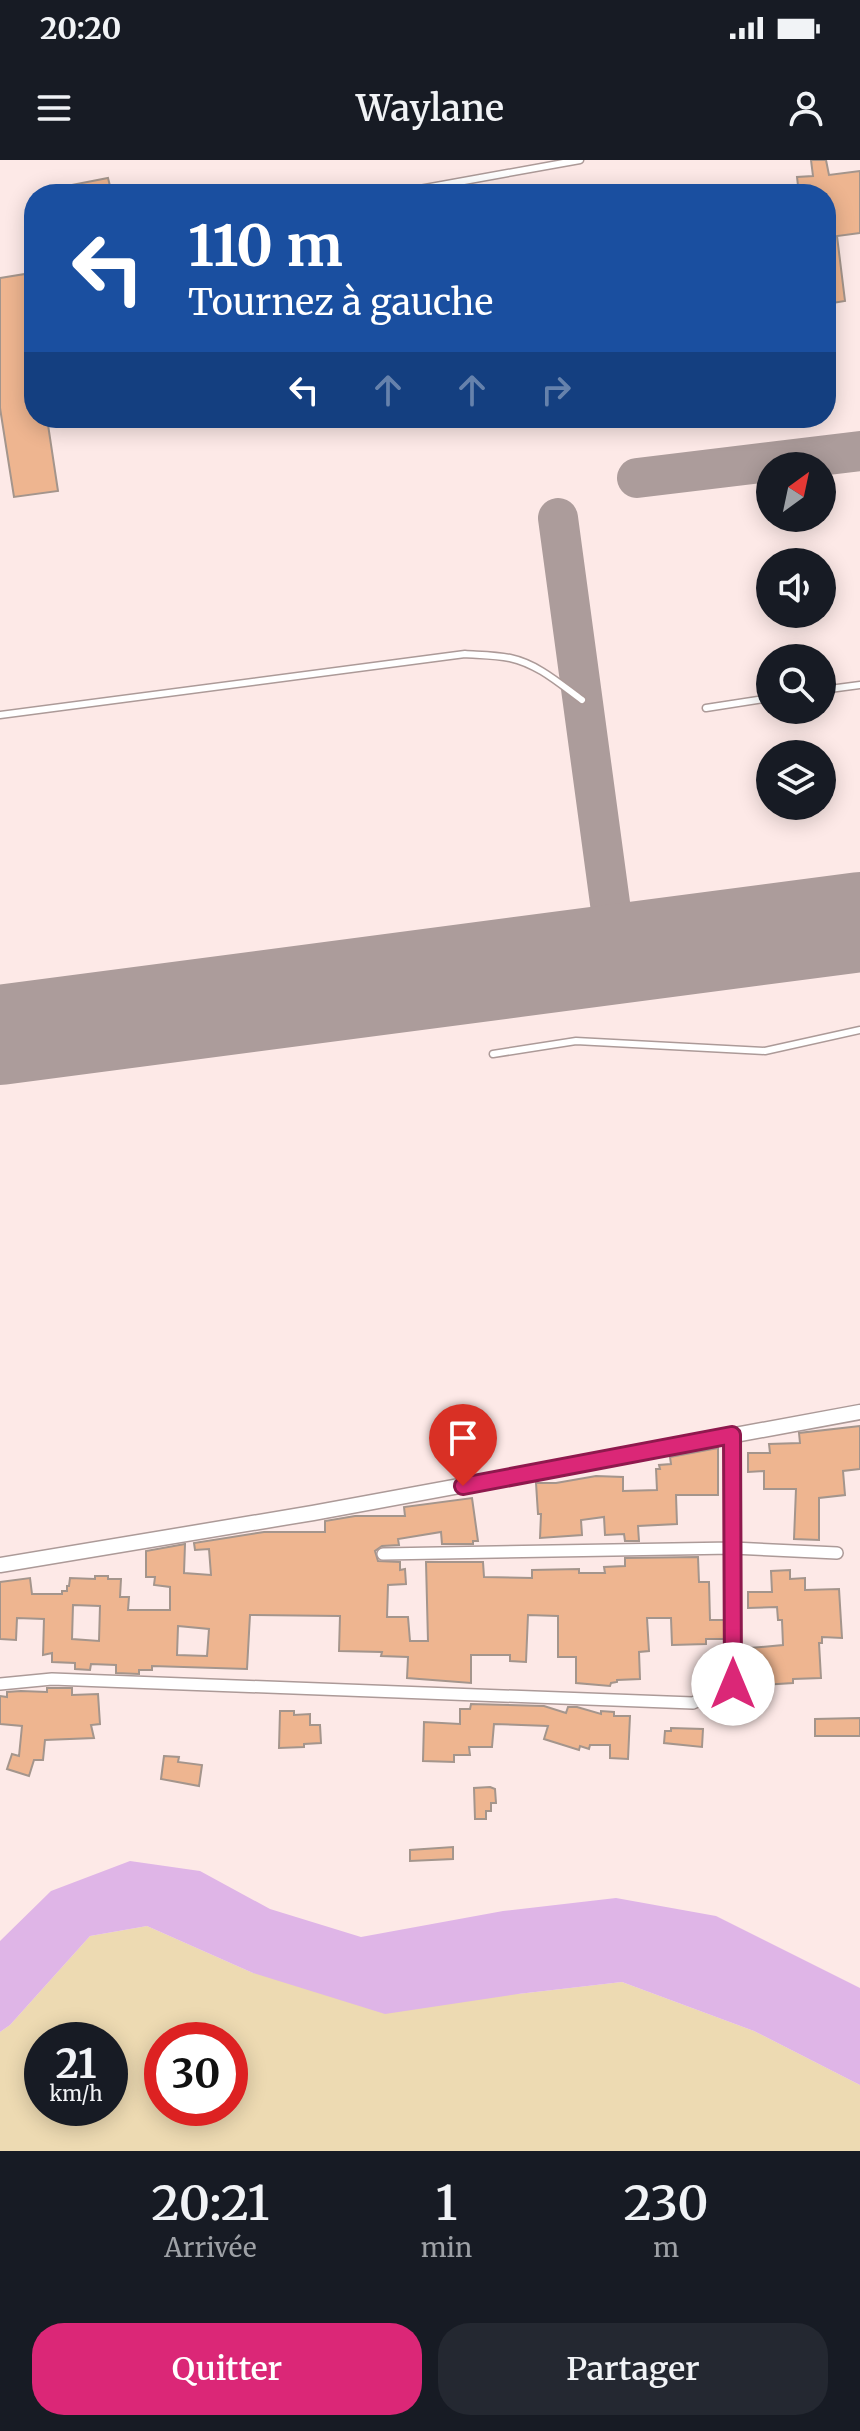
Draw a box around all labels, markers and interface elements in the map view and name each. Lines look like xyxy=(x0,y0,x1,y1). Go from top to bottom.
text: 20:20 xyxy=(40,9,121,47)
icon: menu xyxy=(32,86,76,130)
text: Waylane xyxy=(356,86,504,131)
icon: person xyxy=(784,86,828,130)
text: 110 m xyxy=(188,211,343,281)
icon: left xyxy=(56,216,160,320)
text: Tournez à gauche xyxy=(188,280,493,325)
icon: left xyxy=(282,368,326,412)
icon: ahead xyxy=(366,368,410,412)
icon: ahead xyxy=(450,368,494,412)
icon: right xyxy=(534,368,578,412)
north arrow xyxy=(756,452,836,532)
map controls xyxy=(756,452,836,820)
button: sound xyxy=(756,548,836,628)
button: search xyxy=(756,644,836,724)
button: layers xyxy=(756,740,836,820)
pin xyxy=(429,1404,497,1486)
icon: arrive xyxy=(441,1416,485,1460)
position arrow xyxy=(691,1642,775,1726)
speed limit sign: 30 xyxy=(144,2022,248,2126)
text: 21 xyxy=(56,2039,96,2089)
text: km/h xyxy=(50,2081,102,2106)
text: 20:21 xyxy=(151,2173,269,2233)
text: 1 xyxy=(436,2173,457,2233)
text: 230 xyxy=(624,2173,709,2233)
text: Arrivée xyxy=(164,2231,257,2264)
text: min xyxy=(421,2231,472,2264)
text: m xyxy=(653,2231,679,2264)
button: Quitter xyxy=(32,2323,422,2415)
button: Partager xyxy=(438,2323,828,2415)

